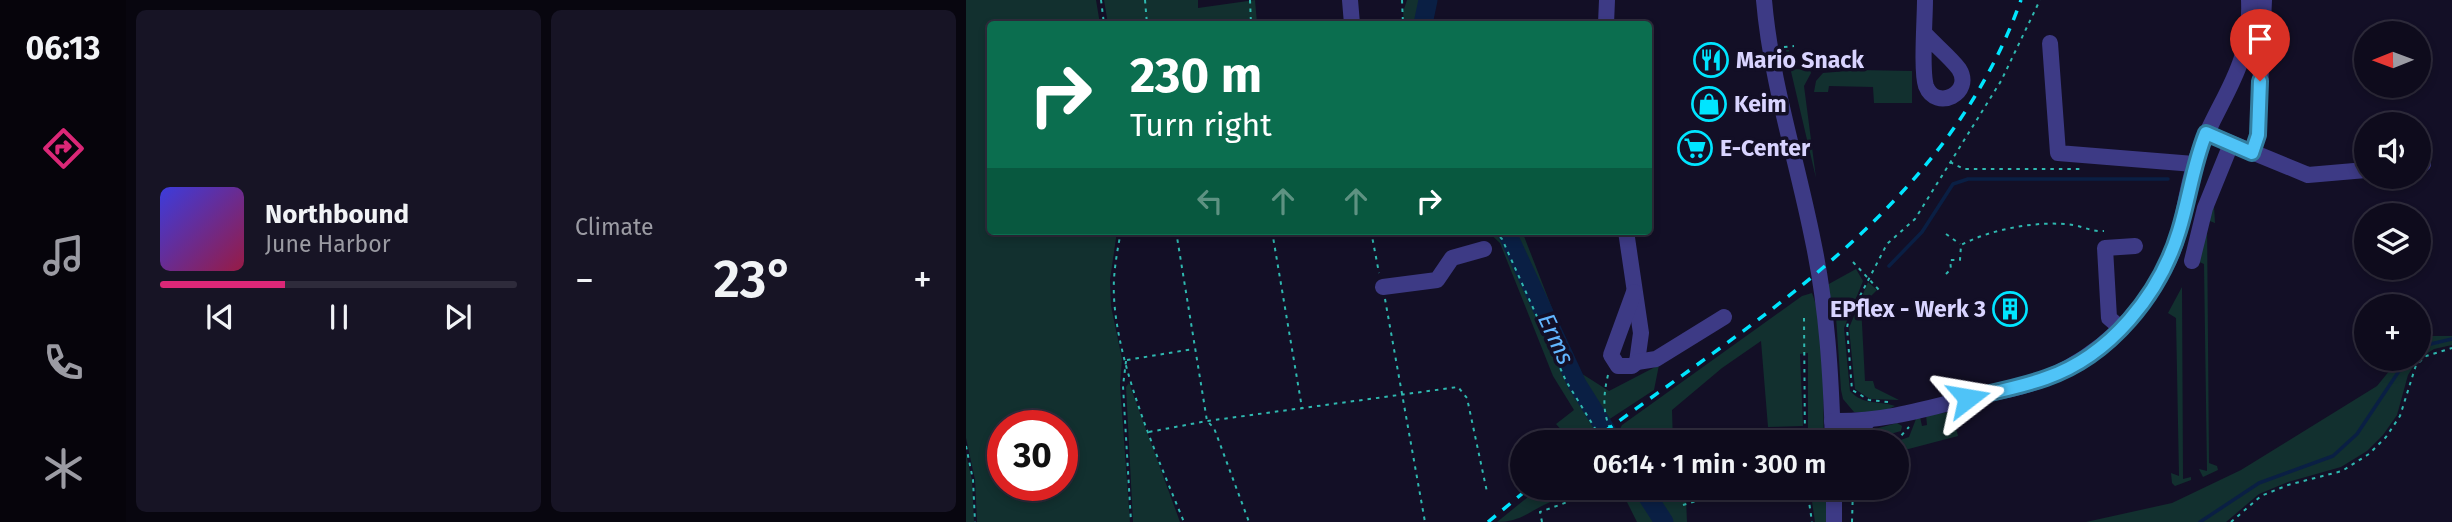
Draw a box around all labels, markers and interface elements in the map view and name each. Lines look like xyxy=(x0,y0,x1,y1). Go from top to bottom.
pin xyxy=(2230,9,2290,81)
icon: arrive xyxy=(2241,20,2279,58)
north arrow xyxy=(2354,21,2431,98)
map controls xyxy=(2354,21,2431,371)
text: 06:13 xyxy=(26,29,100,67)
restaurant icon: Mario Snack xyxy=(1692,41,1730,79)
text: 230 m xyxy=(1130,46,1262,105)
place label: Mario Snack xyxy=(1736,46,1864,74)
icon: right xyxy=(1015,49,1106,140)
shop icon: Keim xyxy=(1690,85,1728,123)
place label: Keim xyxy=(1734,90,1787,118)
text: Turn right xyxy=(1130,106,1272,144)
button: sound xyxy=(2354,112,2431,189)
icon: directions xyxy=(39,124,88,173)
supermarket icon: E-Center xyxy=(1676,129,1714,167)
place label: E-Center xyxy=(1720,134,1811,162)
icon: left xyxy=(1191,182,1229,220)
icon: ahead xyxy=(1264,182,1302,220)
icon: ahead xyxy=(1337,182,1375,220)
icon: right xyxy=(1410,182,1448,220)
text: Northbound xyxy=(265,199,409,230)
button: layers xyxy=(2354,203,2431,280)
text: Climate xyxy=(575,213,654,241)
text: June Harbor xyxy=(265,230,391,258)
icon: music xyxy=(39,231,88,280)
text: 23° xyxy=(713,248,794,311)
text: − xyxy=(575,257,594,303)
text: + xyxy=(913,257,932,303)
building icon: EPflex - Werk 3 xyxy=(1991,290,2029,328)
button: + xyxy=(2354,294,2431,371)
place label: EPflex - Werk 3 xyxy=(1830,295,1986,323)
icon: previous xyxy=(201,298,239,336)
icon: pause xyxy=(320,298,358,336)
icon: next xyxy=(439,298,477,336)
water label: Erms xyxy=(1532,309,1580,369)
icon: phone xyxy=(39,338,88,387)
position arrow xyxy=(1931,361,2005,435)
speed limit sign: 30 xyxy=(987,410,1078,501)
icon: climate xyxy=(39,444,88,493)
text: 06:14 · 1 min · 300 m xyxy=(1593,449,1826,480)

